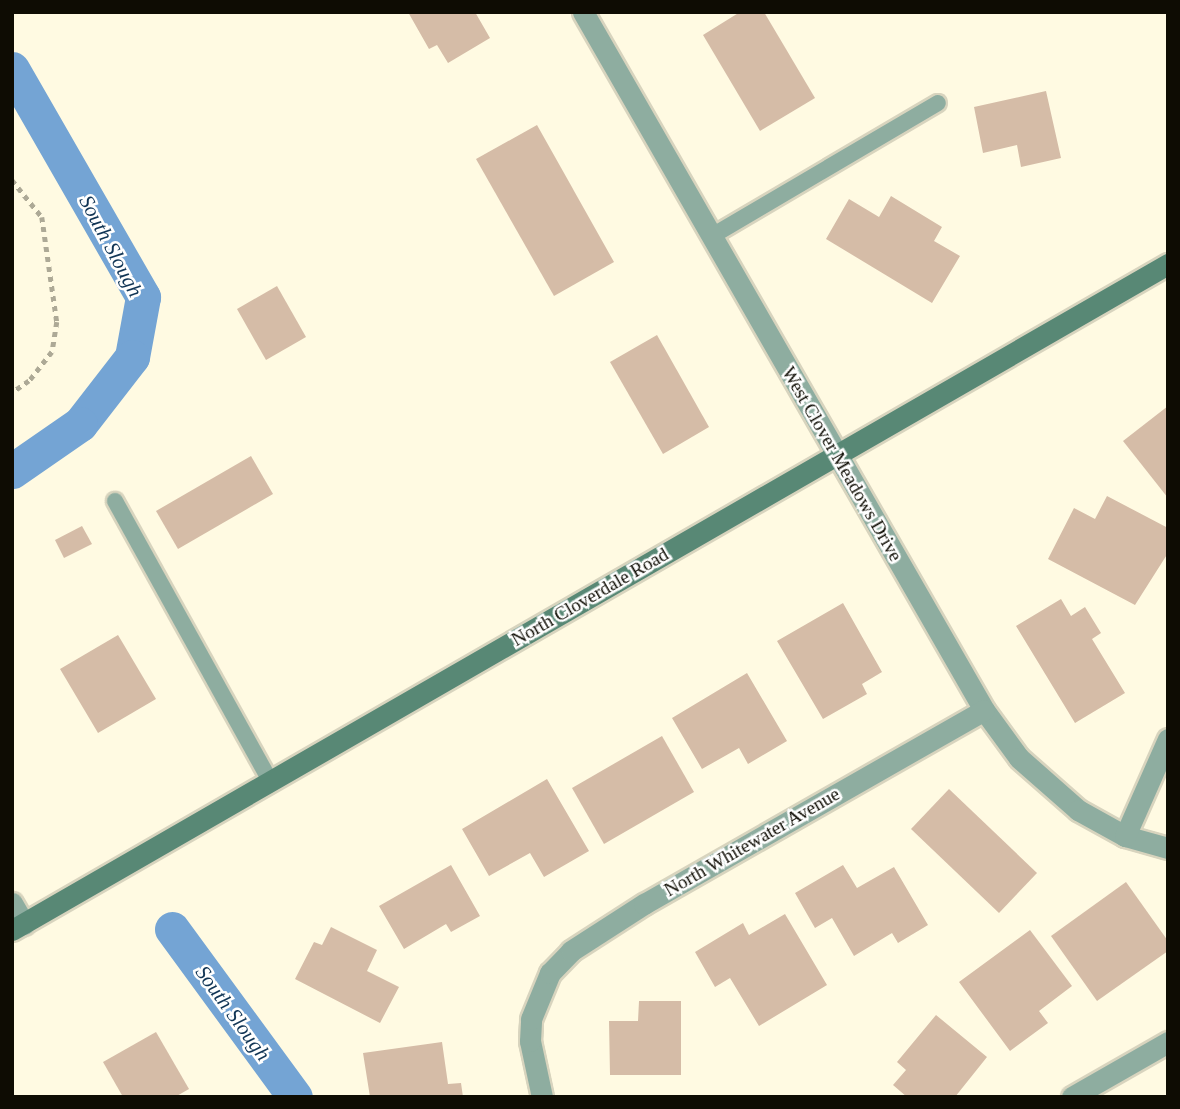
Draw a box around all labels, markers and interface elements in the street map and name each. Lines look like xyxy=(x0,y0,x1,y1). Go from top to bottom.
water label: South Slough xyxy=(74,191,148,301)
street label: West Clover Meadows Drive xyxy=(777,363,907,565)
street label: North Cloverdale Road xyxy=(508,543,672,651)
street label: North Whitewater Avenue xyxy=(660,782,844,902)
water label: South Slough xyxy=(190,961,276,1065)

